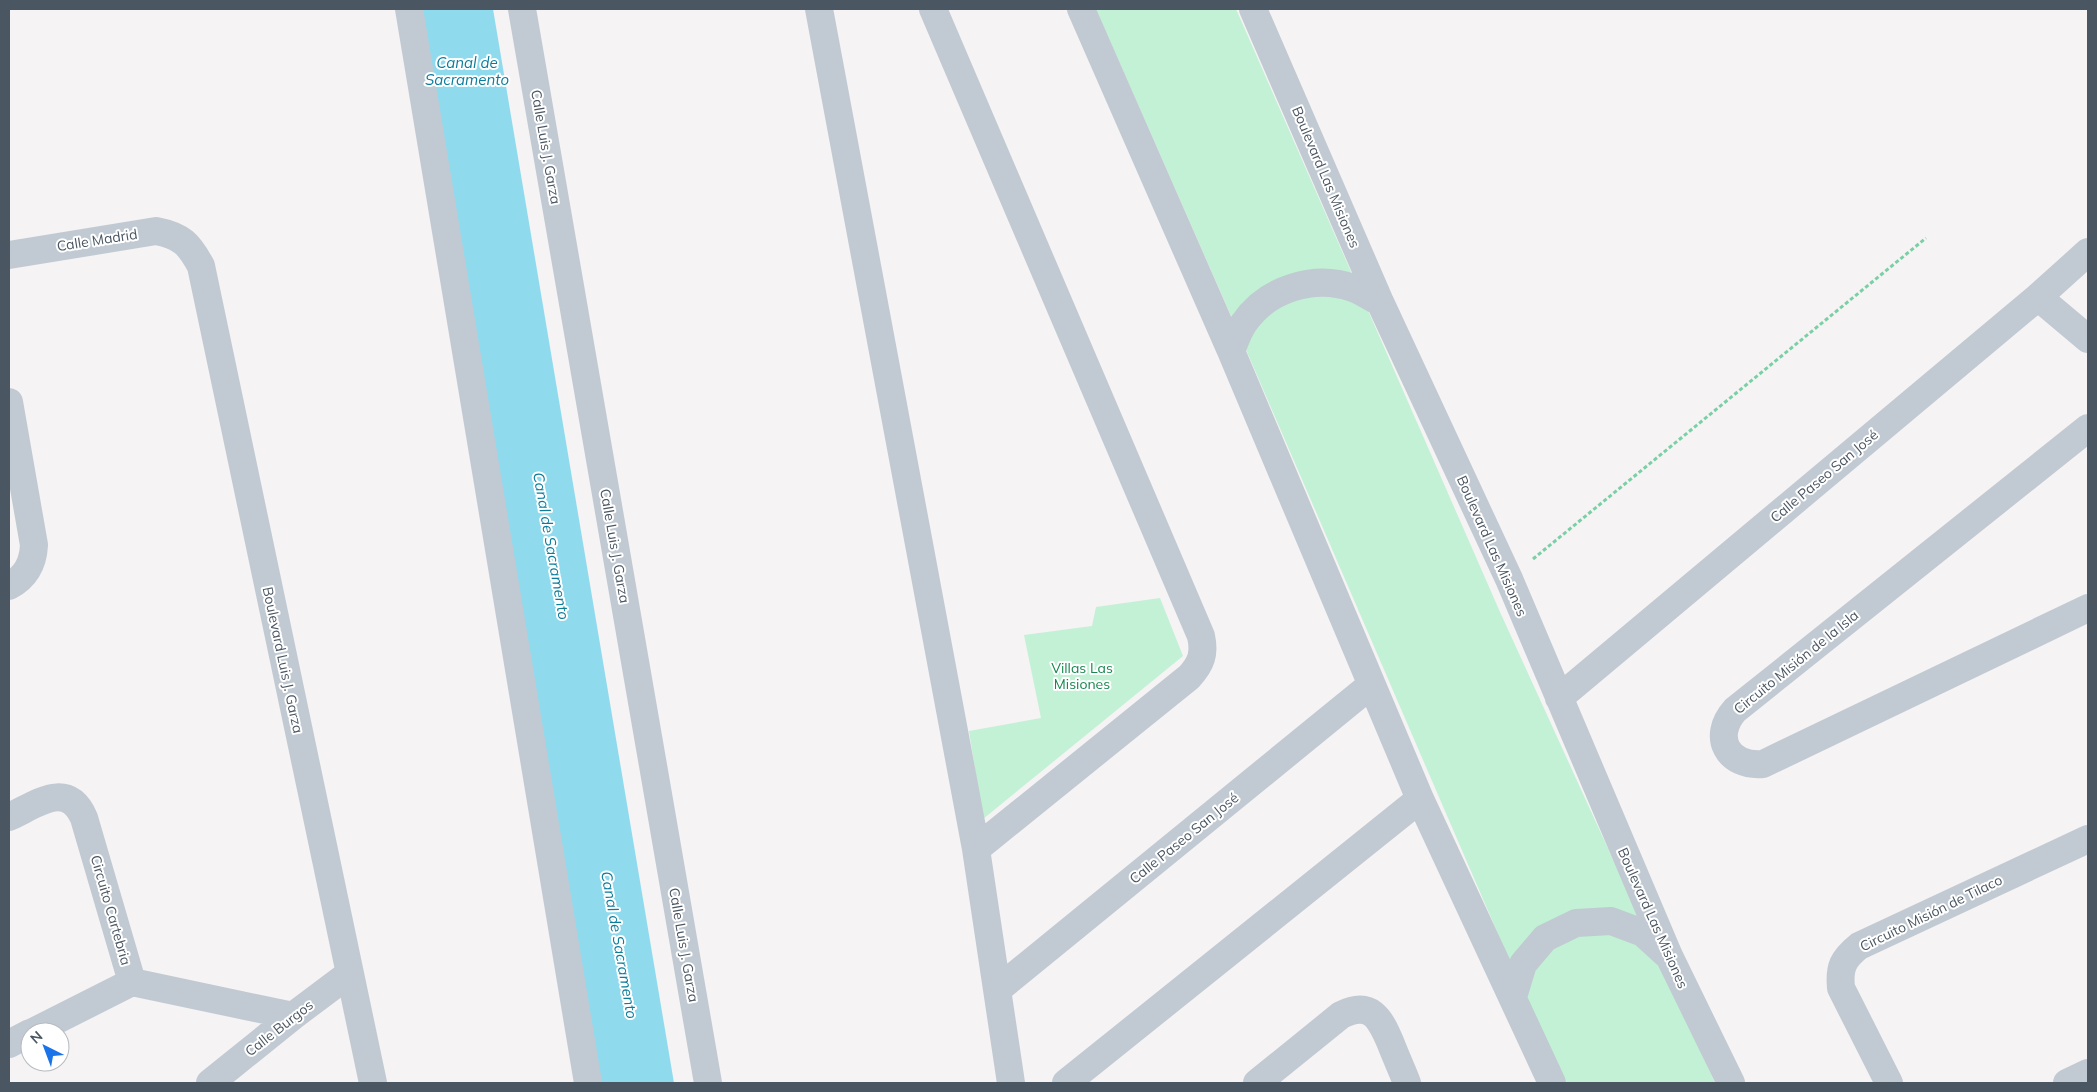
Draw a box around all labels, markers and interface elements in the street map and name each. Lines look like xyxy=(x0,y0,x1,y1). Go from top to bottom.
water label: Canal de Sacramento xyxy=(425,53,509,89)
street label: Calle Luis J. Garza xyxy=(527,88,565,206)
street label: Boulevard Las Misiones xyxy=(1288,103,1364,251)
street label: Calle Madrid xyxy=(55,225,139,255)
street label: Calle Paseo San José xyxy=(1766,426,1882,526)
water label: Canal de Sacramento xyxy=(529,471,574,622)
street label: Boulevard Las Misiones xyxy=(1453,473,1531,619)
street label: Calle Luis J. Garza xyxy=(596,487,634,605)
street label: Boulevard Luis J. Garza xyxy=(259,585,307,735)
street label: Circuito Misión de la Isla xyxy=(1730,606,1862,718)
park label: Villas Las Misiones xyxy=(1051,659,1113,693)
street label: Calle Paseo San José xyxy=(1126,788,1242,888)
street label: Boulevard Las Misiones xyxy=(1614,845,1692,991)
street label: Circuito Cartebria xyxy=(87,853,135,967)
water label: Canal de Sacramento xyxy=(597,870,642,1021)
street label: Circuito Misión de Tilaco xyxy=(1857,871,2005,955)
street label: Calle Luis J. Garza xyxy=(665,886,703,1004)
street label: Calle Burgos xyxy=(241,996,317,1060)
north arrow xyxy=(20,1022,70,1072)
text: N xyxy=(26,1027,46,1048)

